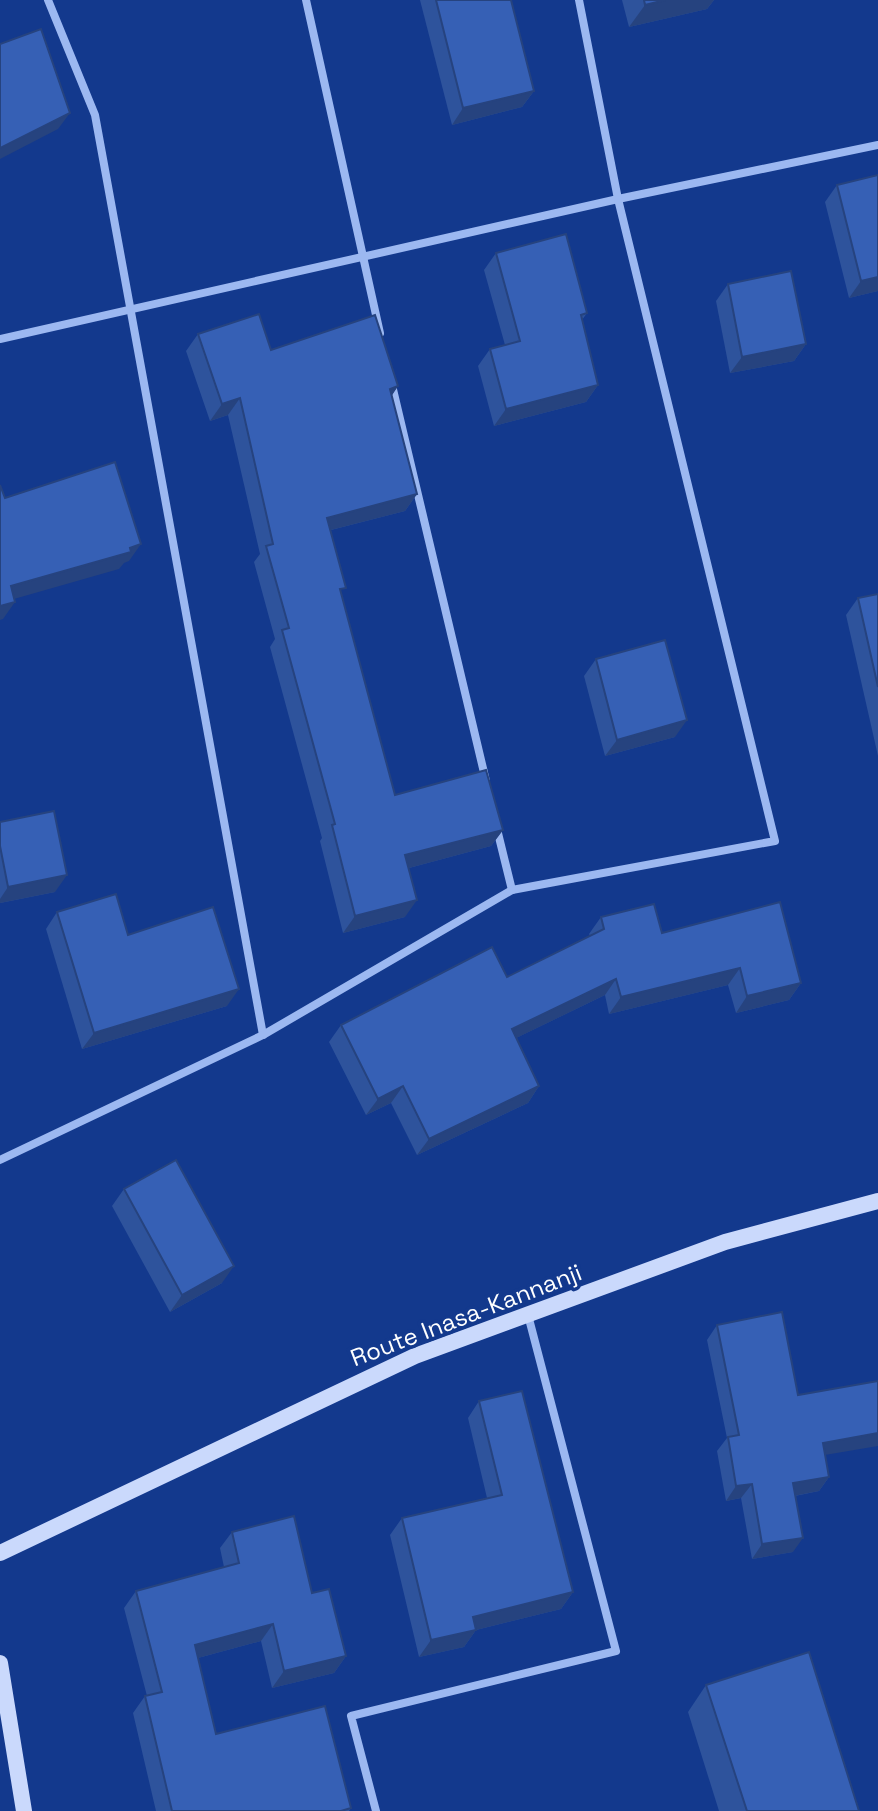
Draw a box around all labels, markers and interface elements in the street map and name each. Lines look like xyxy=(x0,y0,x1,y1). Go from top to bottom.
street label: Route Inasa-Kannanji xyxy=(346,1257,586,1373)

